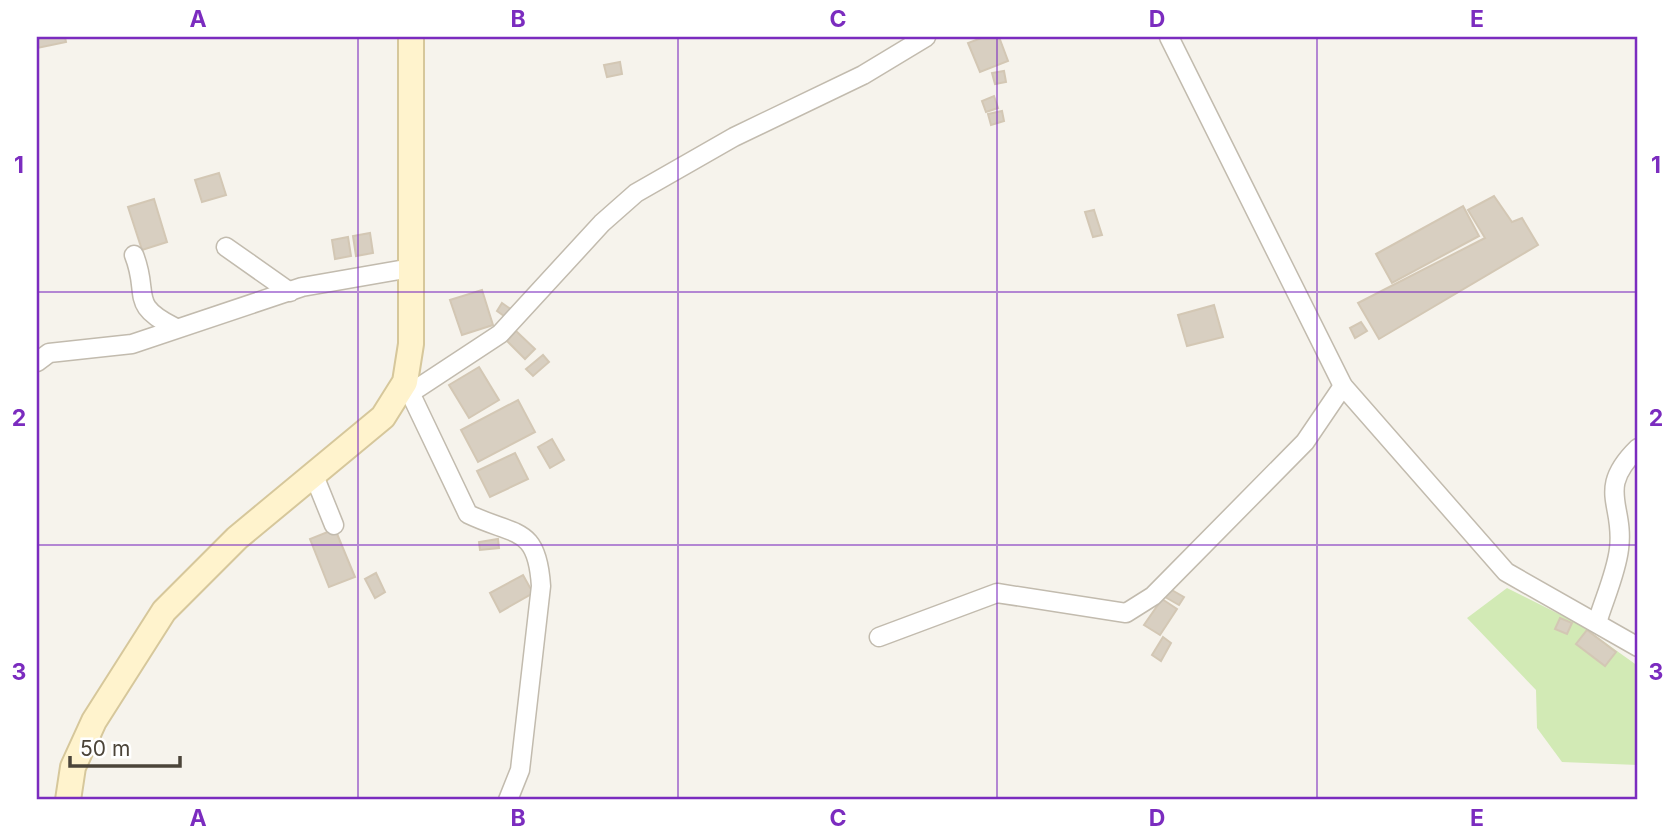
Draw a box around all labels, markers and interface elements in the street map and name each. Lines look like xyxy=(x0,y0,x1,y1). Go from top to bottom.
text: A xyxy=(189,5,207,33)
text: B xyxy=(510,5,526,33)
text: C xyxy=(829,5,847,33)
text: D xyxy=(1149,5,1165,33)
text: E xyxy=(1470,5,1484,33)
text: 1 xyxy=(14,151,24,179)
text: 1 xyxy=(1651,151,1661,179)
text: 2 xyxy=(12,404,26,432)
text: 2 xyxy=(1649,404,1663,432)
text: 3 xyxy=(12,658,26,686)
text: 3 xyxy=(1649,658,1663,686)
scale bar xyxy=(70,725,180,769)
text: 50 m xyxy=(80,736,130,761)
text: A xyxy=(189,804,207,832)
text: B xyxy=(510,804,526,832)
text: C xyxy=(829,804,847,832)
text: D xyxy=(1149,804,1165,832)
text: E xyxy=(1470,804,1484,832)

